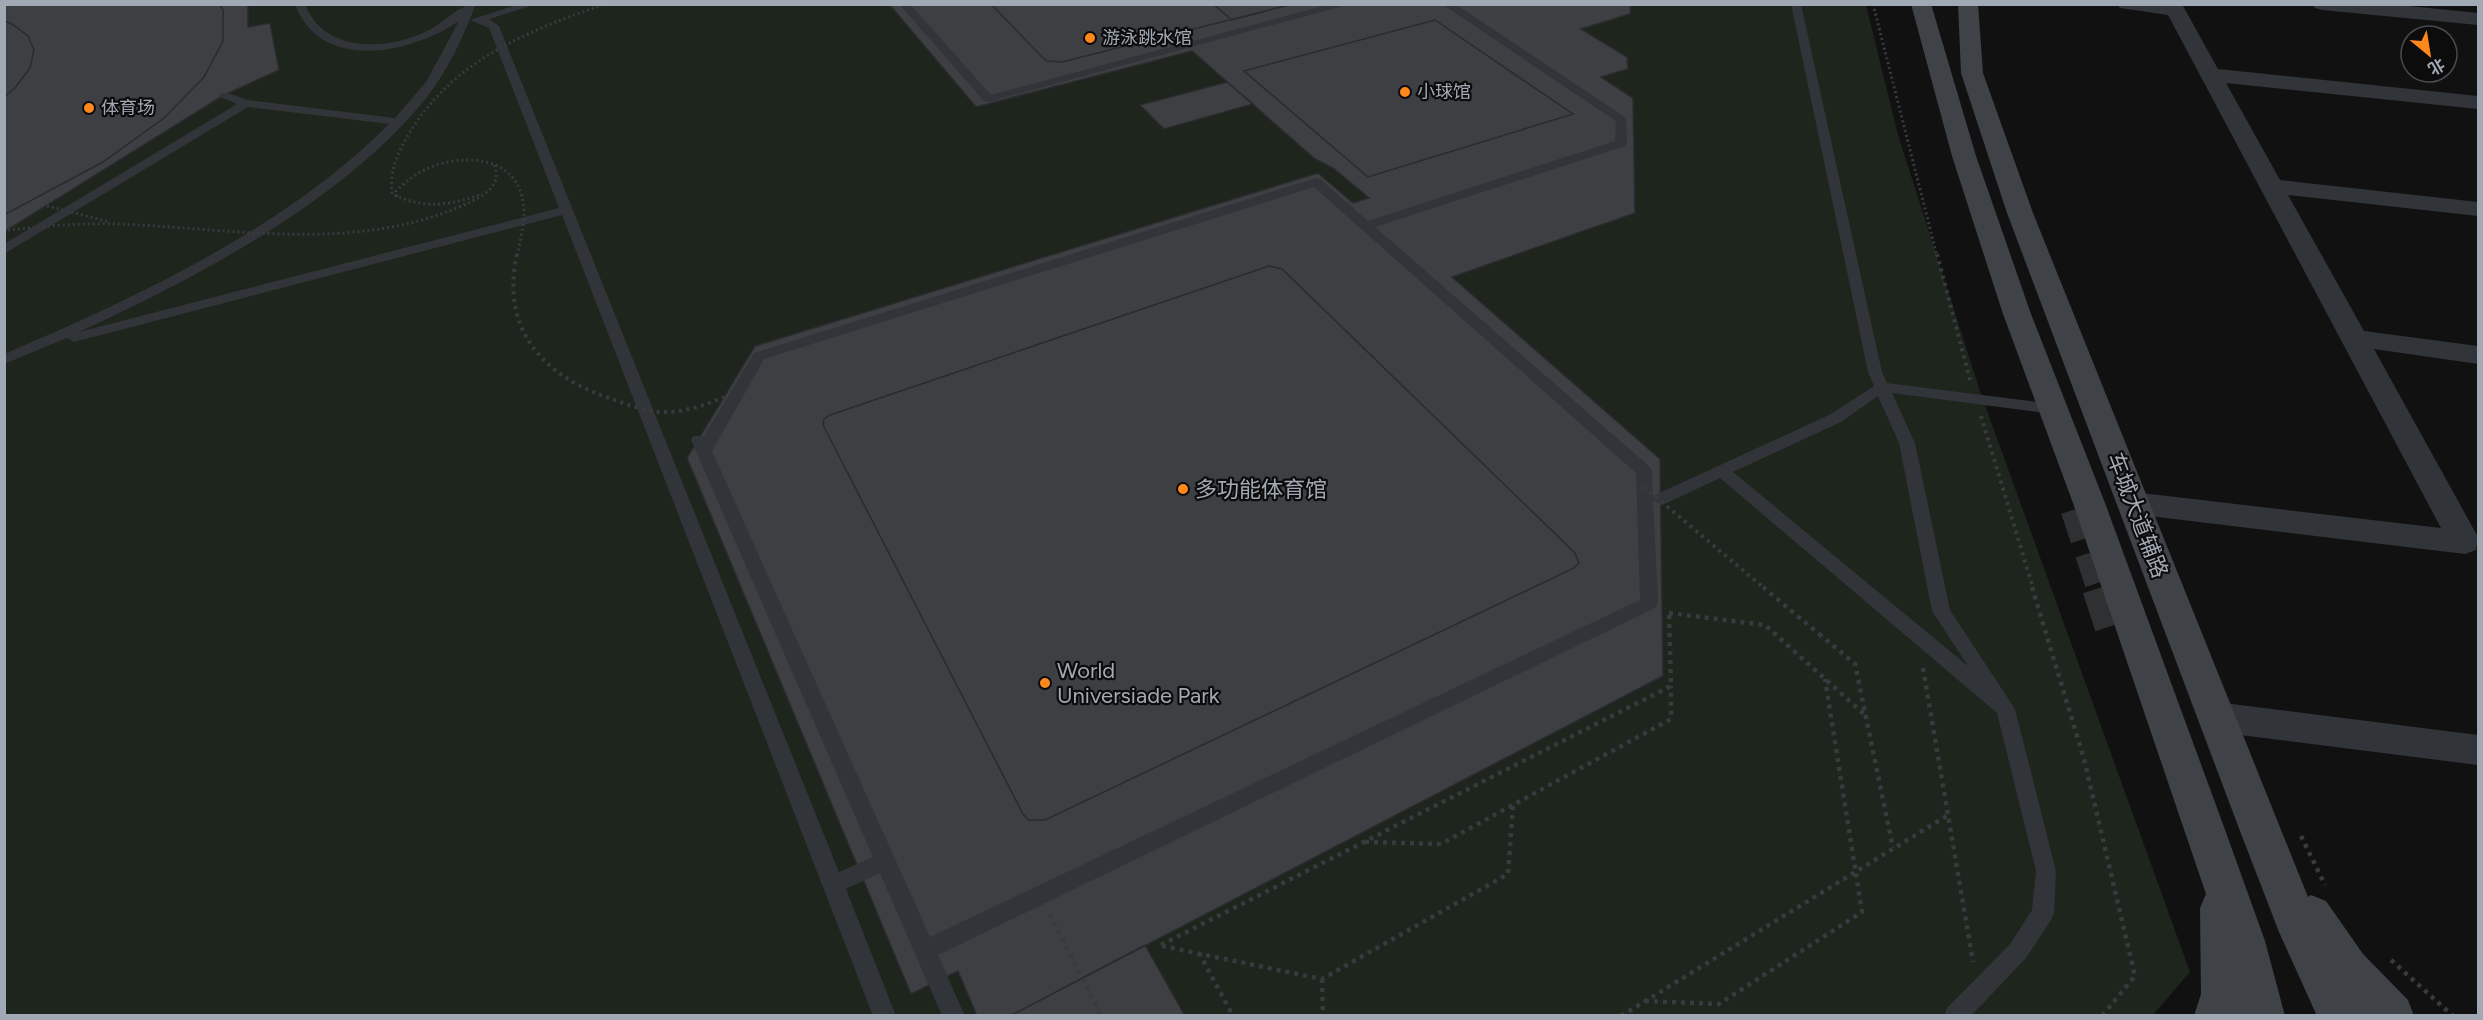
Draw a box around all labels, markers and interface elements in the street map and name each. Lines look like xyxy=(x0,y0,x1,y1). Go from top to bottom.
north arrow xyxy=(2399,24,2459,84)
place label: 游泳跳水馆 xyxy=(1102,27,1192,49)
marker: 游泳跳水馆 xyxy=(1083,31,1097,45)
text: 北 xyxy=(2425,54,2448,79)
place label: 小球馆 xyxy=(1417,81,1471,103)
marker: 小球馆 xyxy=(1398,85,1412,99)
place label: 体育场 xyxy=(101,97,155,119)
marker: 体育场 xyxy=(82,101,96,115)
street label: 车城大道辅路 xyxy=(2101,449,2174,582)
place label: 多功能体育馆 xyxy=(1195,476,1327,503)
marker: 多功能体育馆 xyxy=(1176,482,1190,496)
place label: World Universiade Park xyxy=(1057,657,1220,709)
marker: World Universiade Park xyxy=(1038,676,1052,690)

